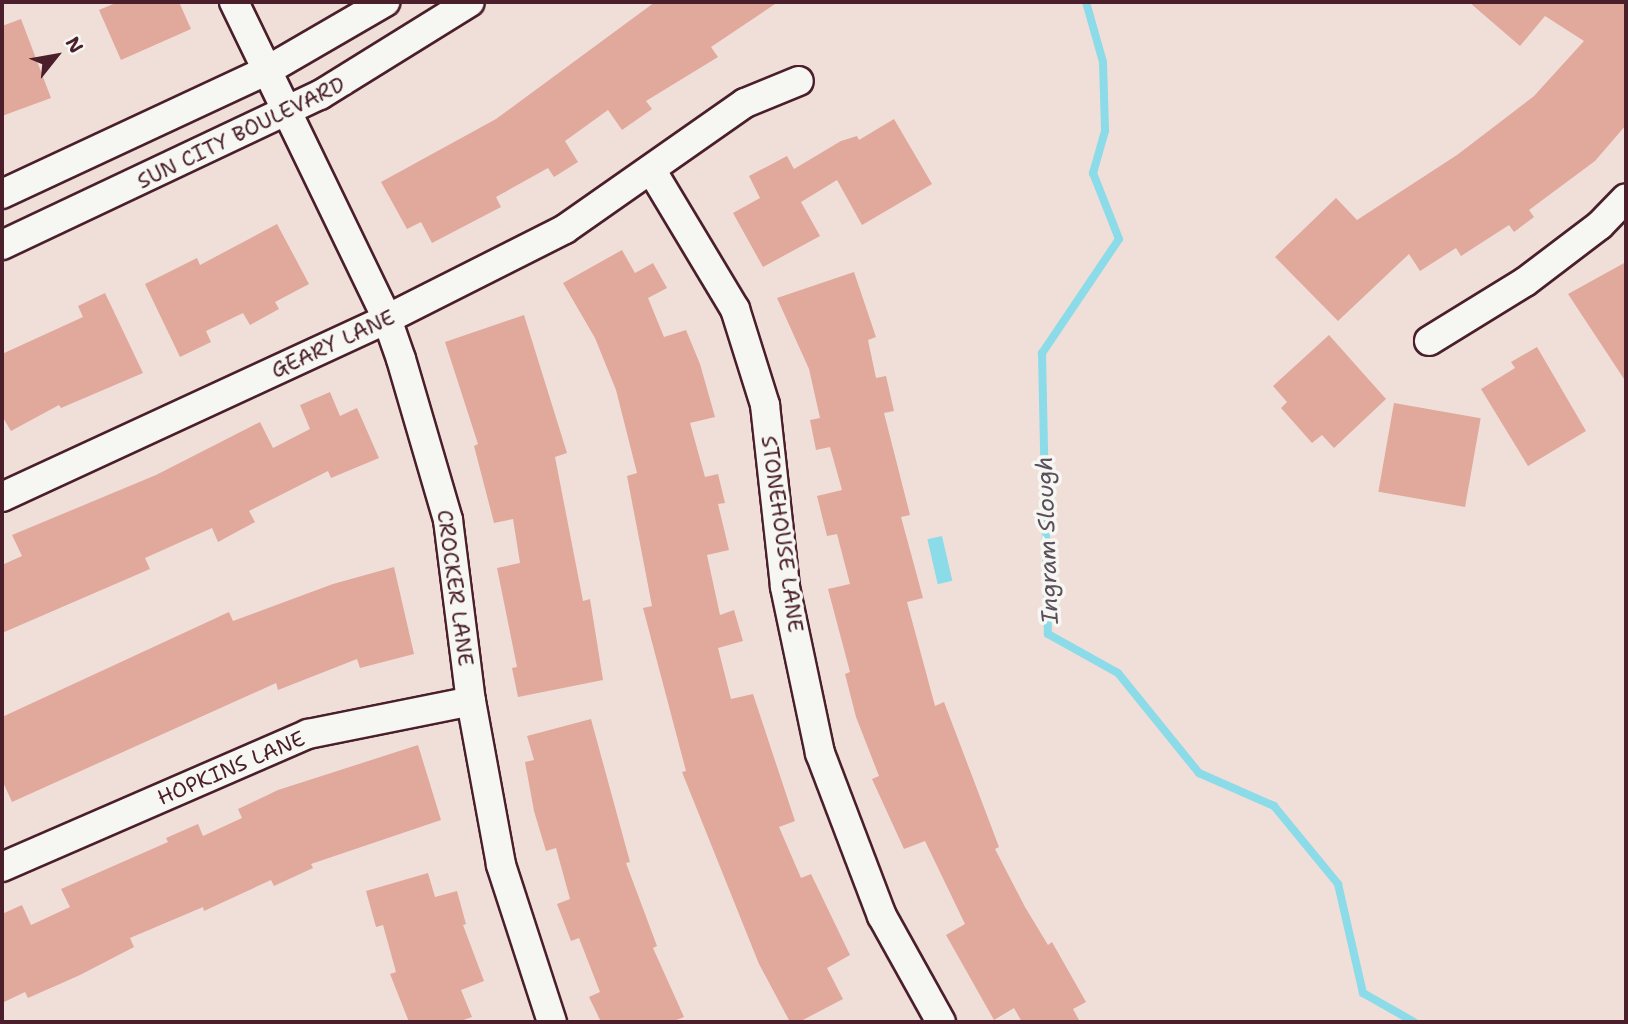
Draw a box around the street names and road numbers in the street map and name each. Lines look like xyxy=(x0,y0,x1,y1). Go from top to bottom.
street label: SUN CITY BOULEVARD xyxy=(133,72,349,194)
street label: GEARY LANE xyxy=(267,304,399,384)
street label: STONEHOUSE LANE xyxy=(756,434,808,634)
street label: CROCKER LANE xyxy=(432,508,478,668)
street label: HOPKINS LANE xyxy=(154,726,308,810)

